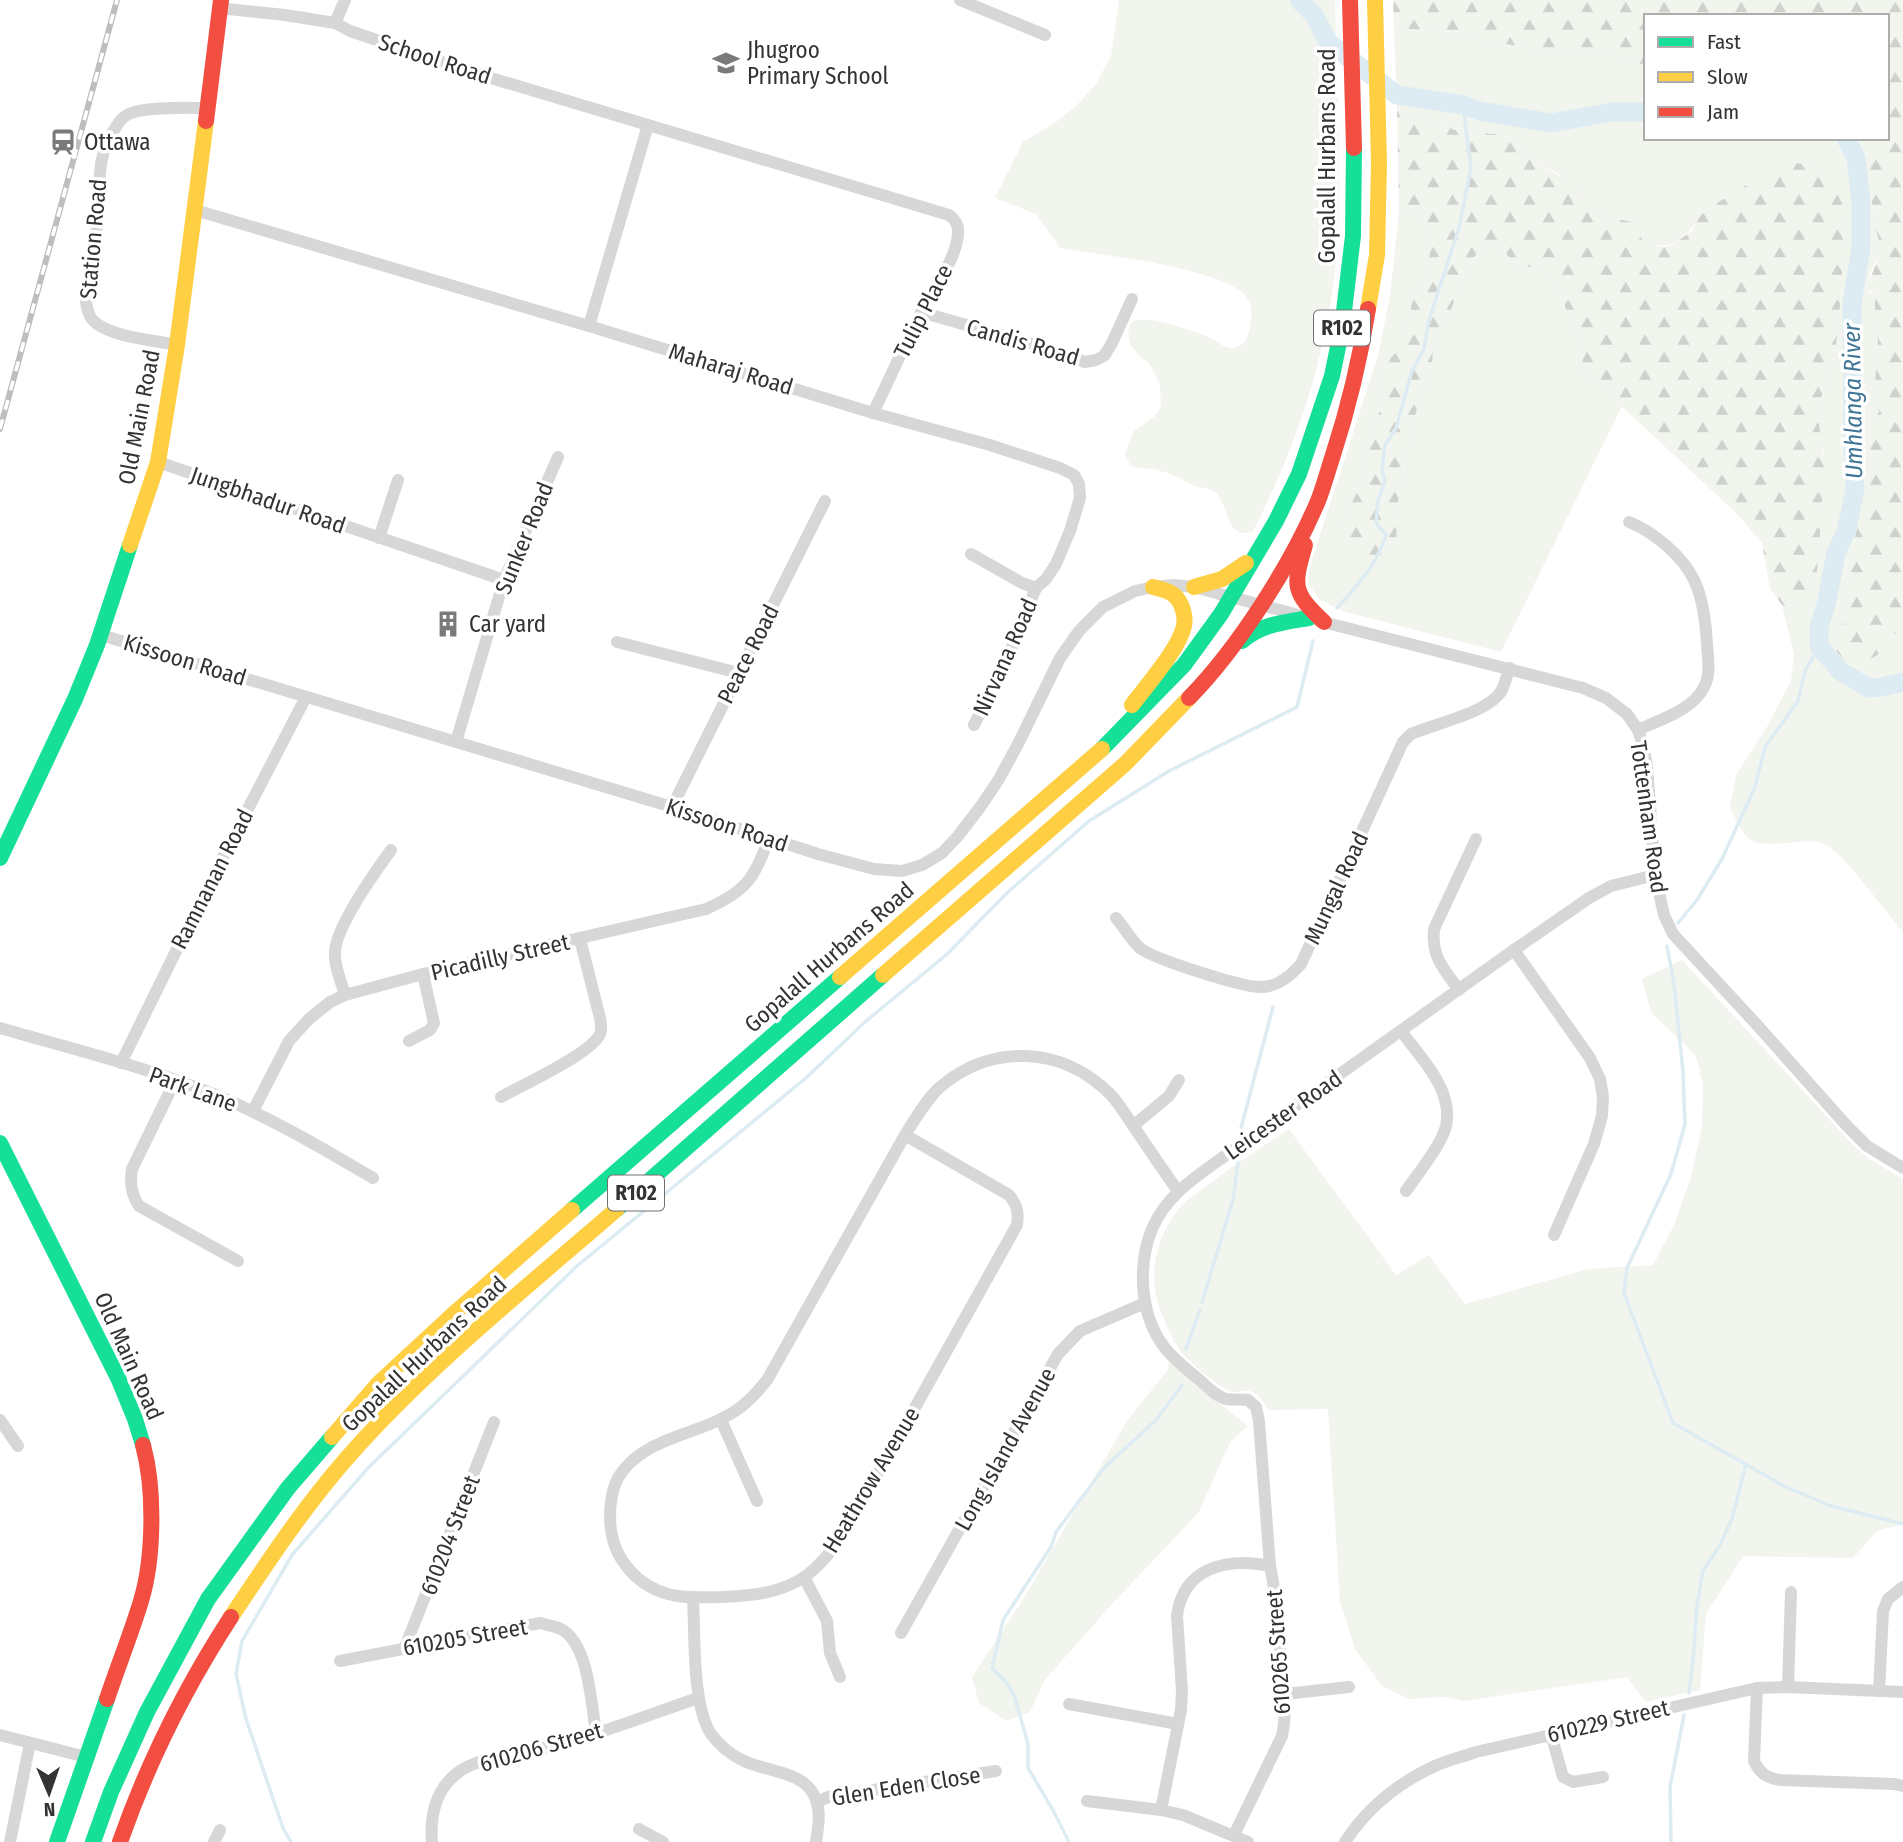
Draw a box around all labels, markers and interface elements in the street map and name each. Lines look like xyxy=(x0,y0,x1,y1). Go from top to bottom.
legend xyxy=(1644,14,1889,140)
street label: School Road xyxy=(375,28,495,90)
text: Fast xyxy=(1707,29,1741,55)
place label: Jhugroo Primary School xyxy=(747,36,889,90)
school or university icon: Jhugroo Primary School xyxy=(711,48,741,78)
street label: Gopalall Hurbans Road xyxy=(1313,48,1341,264)
text: Slow xyxy=(1707,64,1748,90)
text: Jam xyxy=(1707,99,1739,125)
station icon: Ottawa xyxy=(48,127,78,157)
place label: Ottawa xyxy=(84,128,151,156)
street label: Station Road xyxy=(74,178,112,300)
street label: Tulip Place xyxy=(888,260,958,362)
road number: R102 xyxy=(1314,310,1370,346)
street label: Candis Road xyxy=(963,313,1083,371)
water label: Umhlanga River xyxy=(1838,322,1868,479)
street label: Maharaj Road xyxy=(666,337,796,401)
street label: Old Main Road xyxy=(112,347,166,487)
street label: Jungbhadur Road xyxy=(187,460,349,540)
street label: Sunker Road xyxy=(489,478,559,598)
street label: Nirvana Road xyxy=(967,594,1043,720)
street label: Peace Road xyxy=(711,600,785,708)
building icon: Car yard xyxy=(433,609,463,639)
place label: Car yard xyxy=(469,610,546,638)
street label: Kissoon Road xyxy=(120,628,250,692)
street label: Tottenham Road xyxy=(1624,739,1674,895)
street label: Kissoon Road xyxy=(662,792,792,858)
street label: Ramnanan Road xyxy=(165,804,259,954)
street label: Mungal Road xyxy=(1298,827,1374,949)
street label: Gopalall Hurbans Road xyxy=(739,876,919,1038)
street label: Picadilly Street xyxy=(428,927,572,986)
street label: Park Lane xyxy=(145,1060,241,1118)
street label: Leicester Road xyxy=(1219,1064,1347,1166)
road number: R102 xyxy=(608,1176,664,1210)
street label: Gopalall Hurbans Road xyxy=(336,1270,512,1438)
street label: Old Main Road xyxy=(88,1288,170,1424)
street label: Long Island Avenue xyxy=(949,1363,1061,1535)
street label: Heathrow Avenue xyxy=(816,1402,926,1558)
street label: 610204 Street xyxy=(414,1471,486,1599)
street label: 610265 Street xyxy=(1260,1588,1296,1715)
street label: 610205 Street xyxy=(401,1612,530,1662)
street label: 610229 Street xyxy=(1544,1693,1672,1749)
street label: 610206 Street xyxy=(476,1716,606,1778)
north arrow xyxy=(14,1758,84,1828)
street label: Glen Eden Close xyxy=(830,1760,982,1812)
text: N xyxy=(43,1798,56,1821)

